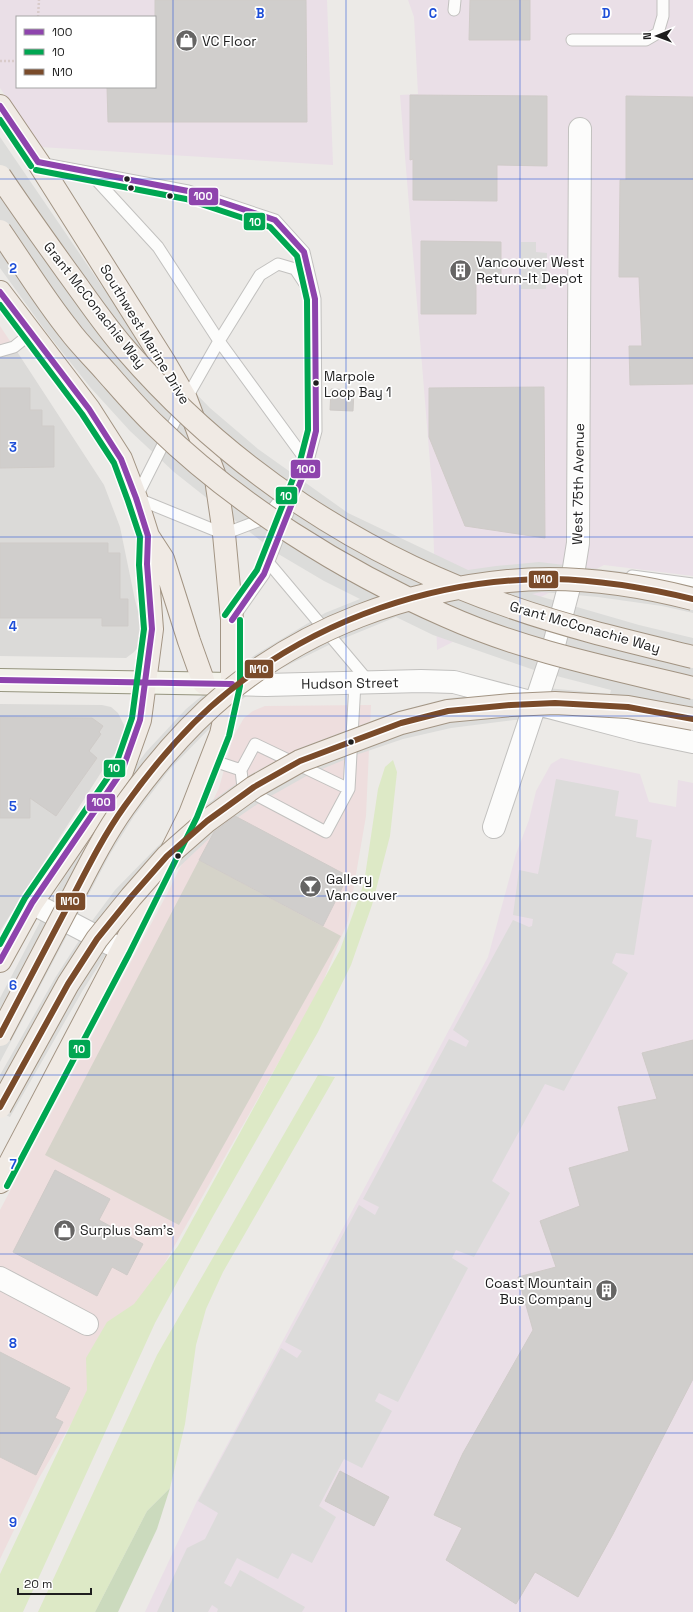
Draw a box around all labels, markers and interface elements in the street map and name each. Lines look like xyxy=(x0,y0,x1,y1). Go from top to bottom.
text: B xyxy=(256,5,265,22)
text: C xyxy=(429,5,437,22)
text: D xyxy=(602,5,611,22)
legend xyxy=(16,16,156,88)
north arrow xyxy=(637,16,677,56)
text: 100 xyxy=(52,24,72,40)
shop icon: VC Floor xyxy=(173,28,199,54)
place label: VC Floor xyxy=(202,32,257,50)
text: N xyxy=(640,32,654,40)
text: 10 xyxy=(52,44,65,60)
text: N10 xyxy=(52,64,73,80)
unlabelled marker xyxy=(122,174,132,184)
unlabelled marker xyxy=(126,183,136,193)
line badge: 100 xyxy=(188,187,219,206)
text: 100 xyxy=(193,189,213,203)
unlabelled marker xyxy=(165,191,175,201)
line badge: 10 xyxy=(243,212,266,231)
text: 10 xyxy=(249,215,261,229)
street label: Grant McConachie Way xyxy=(40,238,150,372)
place label: Vancouver West Return-It Depot xyxy=(476,253,585,287)
building icon: Vancouver West Return-It Depot xyxy=(448,257,474,283)
text: 2 xyxy=(9,260,17,277)
street label: Southwest Marine Drive xyxy=(96,261,194,407)
place label: Marpole Loop Bay 1 xyxy=(324,368,391,401)
marker: Marpole Loop Bay 1 xyxy=(311,378,321,388)
street label: West 75th Avenue xyxy=(568,423,588,545)
text: 3 xyxy=(9,439,17,456)
line badge: 100 xyxy=(290,459,321,479)
text: 100 xyxy=(296,462,316,476)
line badge: 10 xyxy=(275,486,298,505)
text: 10 xyxy=(280,489,292,503)
line badge: N10 xyxy=(528,570,559,589)
text: N10 xyxy=(533,572,553,586)
street label: Grant McConachie Way xyxy=(508,597,662,657)
text: 4 xyxy=(9,618,17,635)
line badge: N10 xyxy=(244,659,274,679)
text: N10 xyxy=(249,662,269,676)
street label: Hudson Street xyxy=(301,673,399,693)
unlabelled marker xyxy=(346,737,356,747)
line badge: 10 xyxy=(103,759,126,778)
text: 10 xyxy=(108,761,120,775)
line badge: 100 xyxy=(86,793,116,812)
text: 100 xyxy=(91,795,111,809)
text: 5 xyxy=(9,798,17,815)
unlabelled marker xyxy=(173,851,183,861)
place label: Gallery Vancouver xyxy=(326,870,397,904)
bar icon: Gallery Vancouver xyxy=(297,874,323,900)
line badge: N10 xyxy=(55,892,86,911)
text: N10 xyxy=(60,894,80,908)
text: 6 xyxy=(9,977,17,994)
line badge: 10 xyxy=(68,1039,91,1059)
text: 10 xyxy=(73,1042,85,1056)
text: 7 xyxy=(9,1156,17,1173)
shop icon: Surplus Sam's xyxy=(52,1217,78,1243)
place label: Surplus Sam's xyxy=(80,1221,174,1239)
place label: Coast Mountain Bus Company xyxy=(485,1274,592,1308)
building icon: Coast Mountain Bus Company xyxy=(594,1278,620,1304)
text: 8 xyxy=(9,1335,17,1352)
text: 9 xyxy=(9,1514,17,1531)
scale bar xyxy=(18,1570,91,1596)
text: 20 m xyxy=(24,1576,52,1592)

